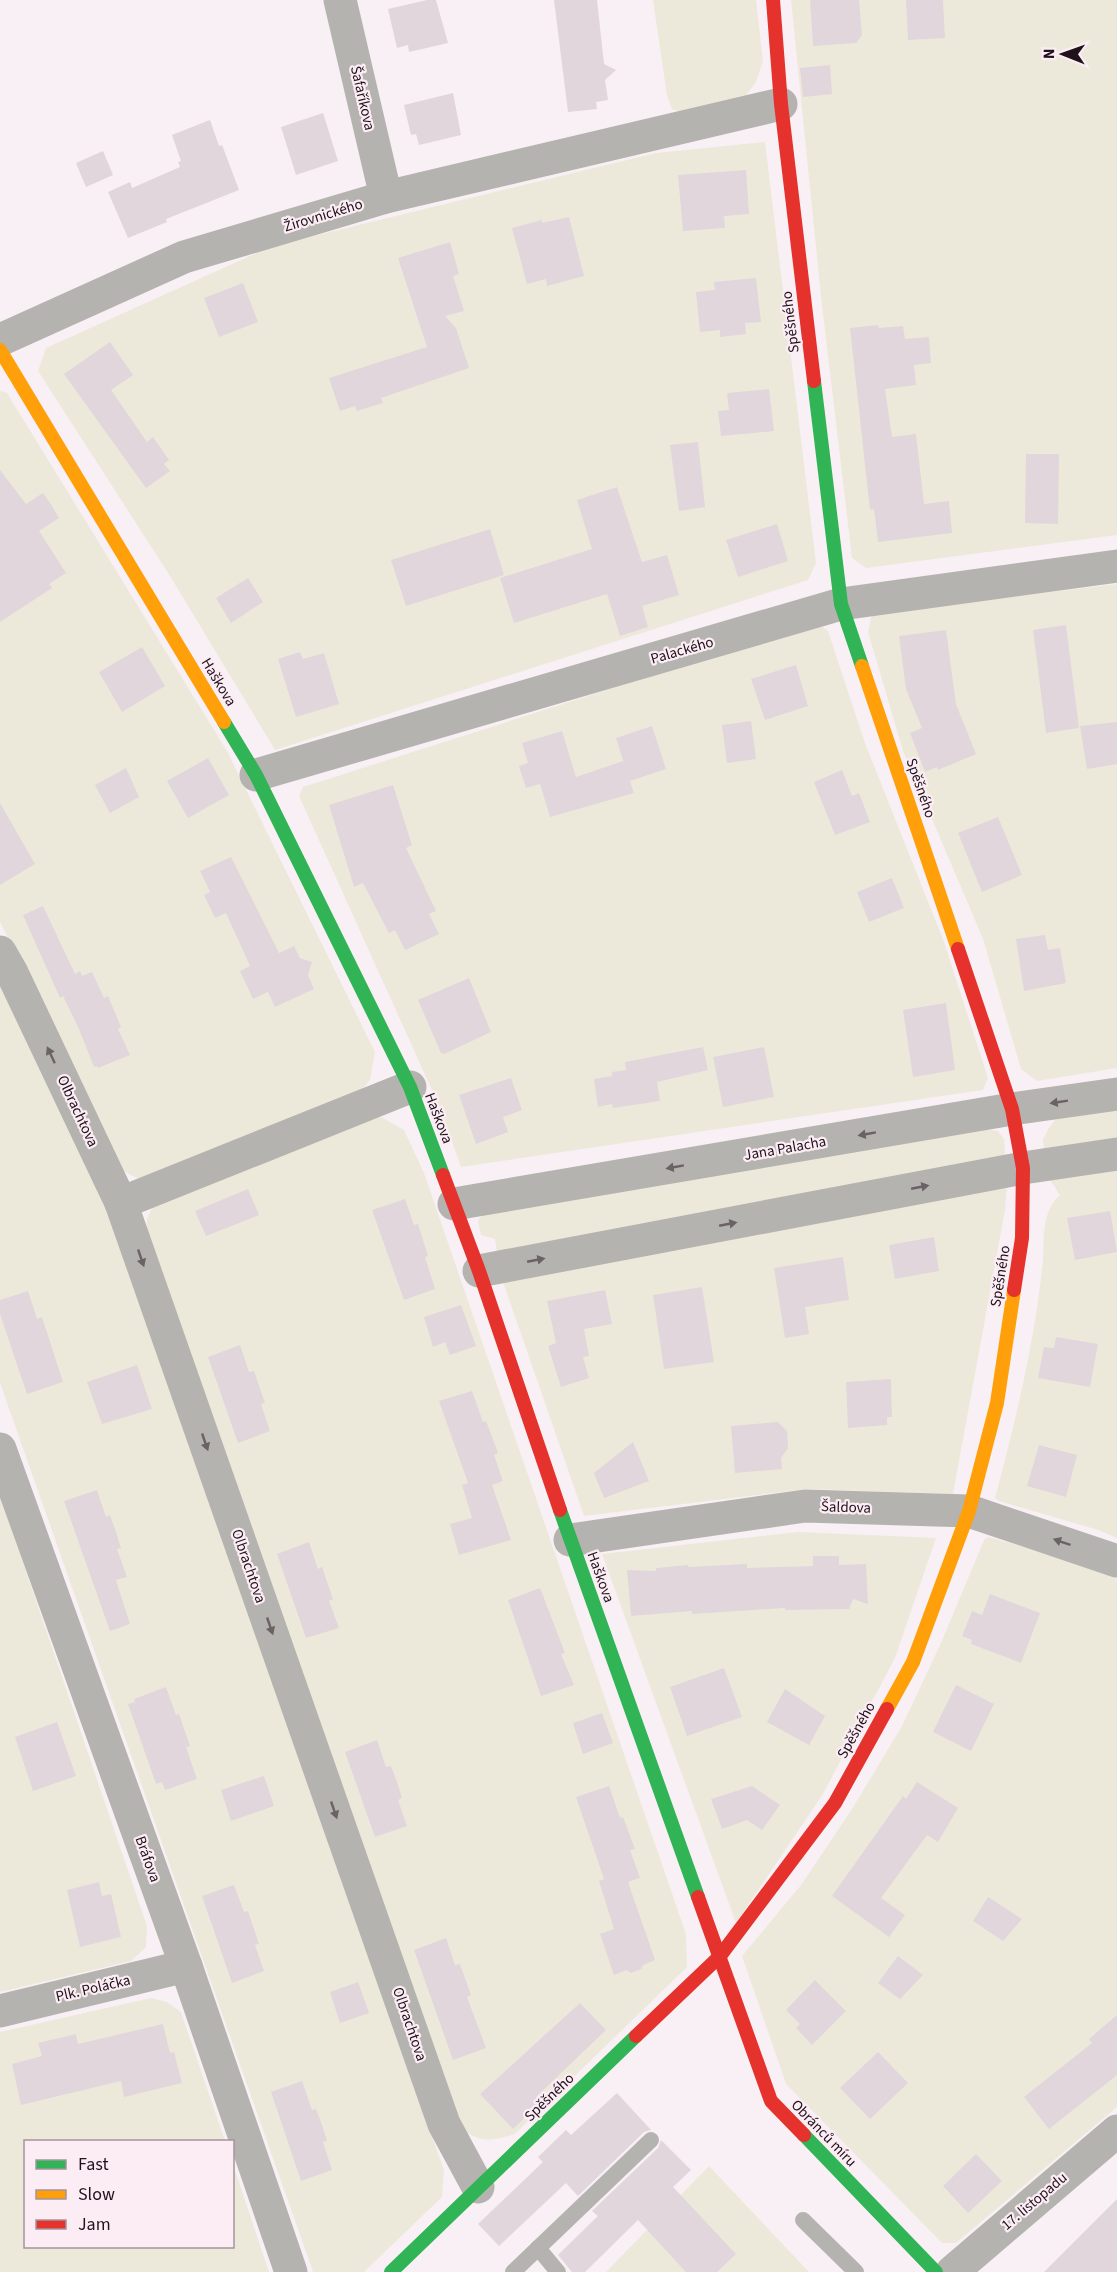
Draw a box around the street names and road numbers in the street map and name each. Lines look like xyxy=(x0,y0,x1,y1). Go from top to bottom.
street label: Šafaříkova xyxy=(345,64,380,132)
street label: Žirovnického xyxy=(281,194,365,237)
street label: Spěšného xyxy=(776,290,805,354)
street label: Palackého xyxy=(648,631,716,669)
street label: Haškova xyxy=(196,654,241,710)
street label: Spěšného xyxy=(901,755,941,821)
street label: Olbrachtova xyxy=(52,1072,103,1150)
street label: Haškova xyxy=(419,1090,458,1147)
street label: Jana Palacha xyxy=(742,1131,828,1166)
street label: Spěšného xyxy=(985,1244,1016,1308)
street label: Šaldova xyxy=(821,1496,871,1519)
street label: Olbrachtova xyxy=(226,1526,271,1606)
street label: Haškova xyxy=(582,1549,619,1606)
street label: Spěšného xyxy=(832,1698,881,1762)
street label: Bráfova xyxy=(129,1833,166,1885)
street label: Plk. Poláčka xyxy=(54,1970,133,2007)
street label: Olbrachtova xyxy=(387,1984,432,2064)
street label: Spěšného xyxy=(520,2068,579,2126)
street label: Obránců míru xyxy=(786,2095,861,2172)
street label: 17. listopadu xyxy=(997,2168,1072,2235)

